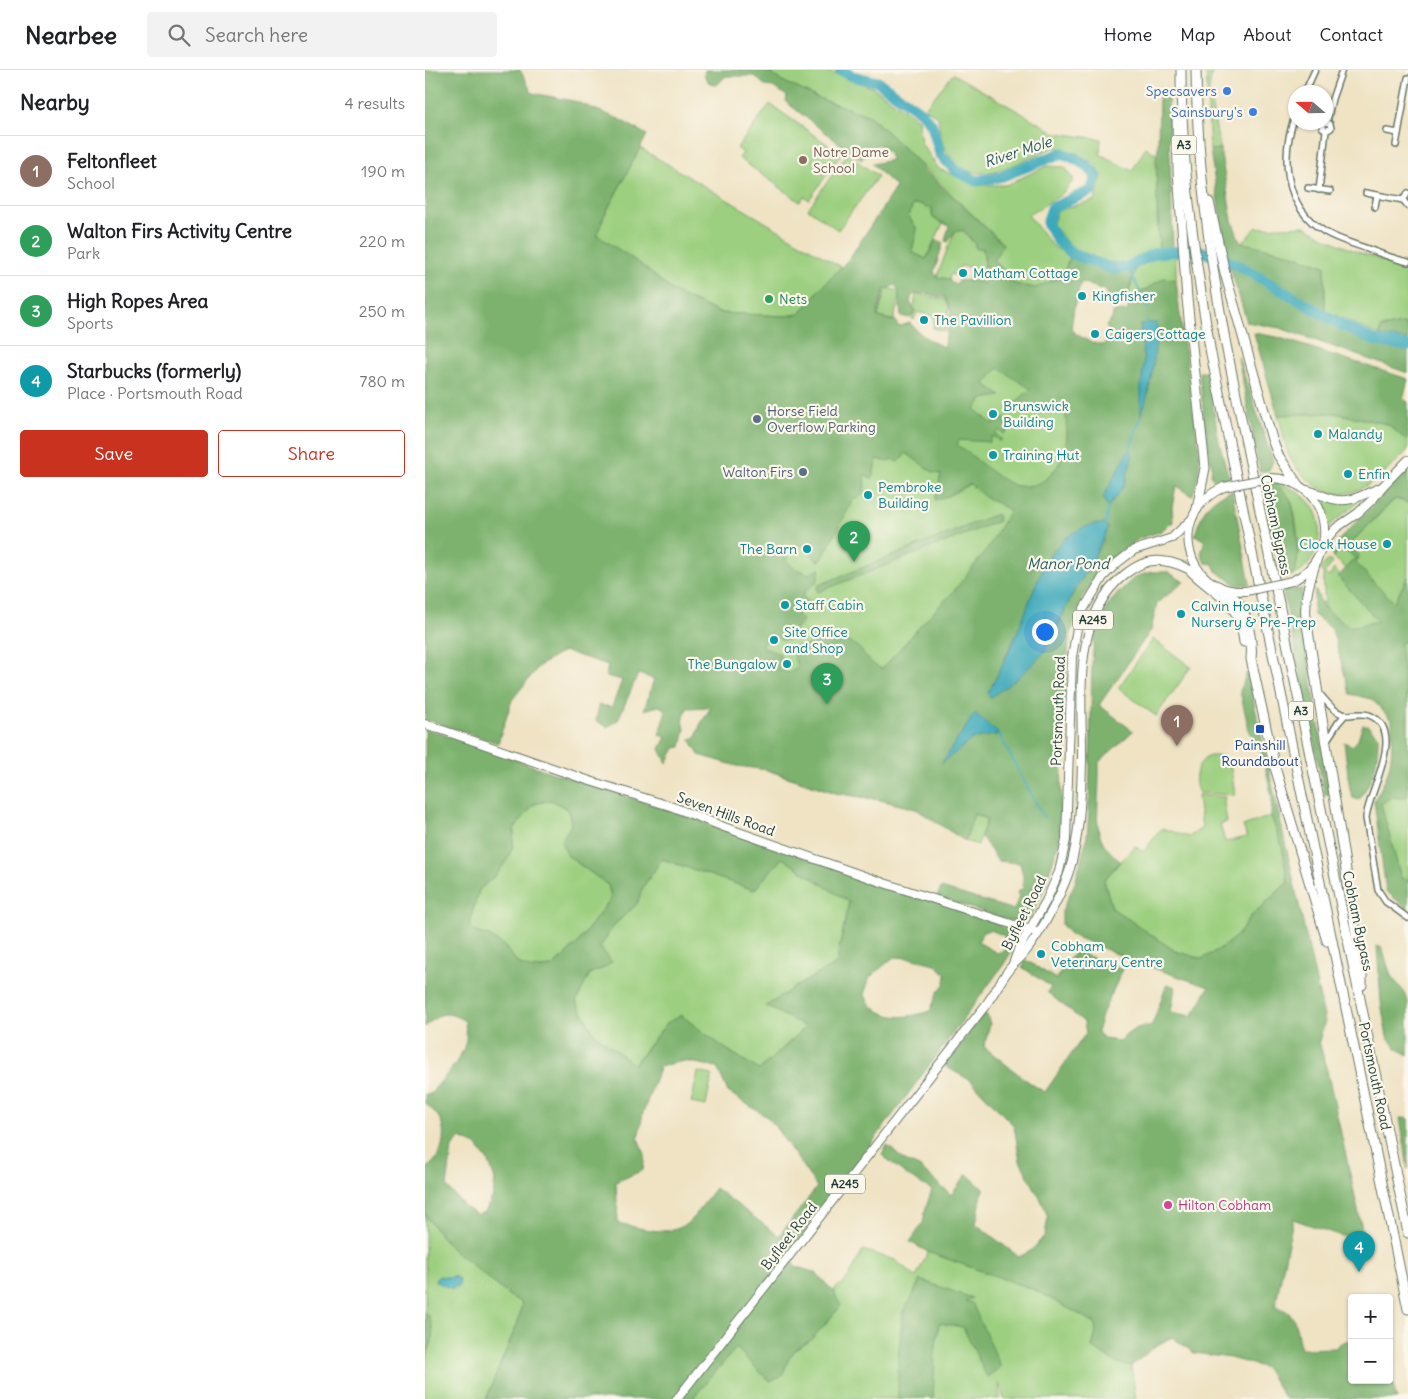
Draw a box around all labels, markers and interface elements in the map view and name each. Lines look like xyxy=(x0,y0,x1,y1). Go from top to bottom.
search box xyxy=(147,12,497,57)
text: Nearbee xyxy=(25,20,117,50)
icon: search xyxy=(165,21,193,49)
text: Search here xyxy=(205,23,308,47)
text: Home xyxy=(1104,23,1152,46)
text: Map xyxy=(1180,23,1215,46)
text: About xyxy=(1243,23,1291,46)
text: Contact xyxy=(1319,23,1383,46)
place label: Specsavers xyxy=(1146,82,1217,100)
marker: Specsavers xyxy=(1221,85,1233,97)
north arrow xyxy=(1288,85,1333,130)
text: Nearby xyxy=(20,89,90,116)
text: 4 results xyxy=(344,93,405,113)
place label: Sainsbury's xyxy=(1171,103,1243,121)
marker: Sainsbury's xyxy=(1247,106,1259,118)
water label: River Mole xyxy=(982,131,1055,171)
road number: A3 xyxy=(1171,136,1197,154)
place label: Notre Dame School xyxy=(813,143,889,177)
text: Feltonfleet xyxy=(67,149,157,173)
marker: Notre Dame School xyxy=(797,154,809,166)
text: 1 xyxy=(33,161,39,181)
text: 190 m xyxy=(361,161,405,181)
text: School xyxy=(67,173,115,193)
text: Walton Firs Activity Centre xyxy=(67,219,292,243)
text: 2 xyxy=(32,231,40,251)
text: 220 m xyxy=(359,231,405,251)
text: Park xyxy=(67,243,100,263)
place label: Matham Cottage xyxy=(973,264,1078,282)
marker: Matham Cottage xyxy=(957,267,969,279)
place label: Kingfisher xyxy=(1092,287,1155,305)
text: High Ropes Area xyxy=(67,289,208,313)
place label: Nets xyxy=(779,290,807,308)
marker: Kingfisher xyxy=(1076,290,1088,302)
marker: Nets xyxy=(763,293,775,305)
text: 3 xyxy=(31,301,41,321)
text: 250 m xyxy=(359,301,405,321)
place label: The Pavillion xyxy=(934,311,1012,329)
text: Sports xyxy=(67,313,113,333)
marker: The Pavillion xyxy=(918,314,930,326)
place label: Caigers Cottage xyxy=(1105,325,1206,343)
marker: Caigers Cottage xyxy=(1089,328,1101,340)
text: Starbucks (formerly) xyxy=(67,359,241,383)
text: 4 xyxy=(31,371,41,391)
text: 780 m xyxy=(360,371,405,391)
text: Place · Portsmouth Road xyxy=(67,383,243,403)
place label: Brunswick Building xyxy=(1003,397,1069,431)
place label: Horse Field Overflow Parking xyxy=(767,402,876,436)
marker: Brunswick Building xyxy=(987,408,999,420)
marker: Horse Field Overflow Parking xyxy=(751,413,763,425)
place label: Malandy xyxy=(1328,425,1383,443)
marker: Malandy xyxy=(1312,428,1324,440)
button: Save xyxy=(20,430,208,477)
button: Share xyxy=(218,430,405,477)
place label: Training Hut xyxy=(1003,446,1080,464)
marker: Training Hut xyxy=(987,449,999,461)
place label: Walton Firs xyxy=(722,463,793,481)
place label: Enfin xyxy=(1358,465,1390,483)
marker: Walton Firs xyxy=(797,466,809,478)
marker: Enfin xyxy=(1342,468,1354,480)
street label: Cobham Bypass xyxy=(1257,473,1295,577)
place label: Pembroke Building xyxy=(878,478,941,512)
marker: Pembroke Building xyxy=(862,489,874,501)
pin: 2 xyxy=(838,521,870,562)
place label: Clock House xyxy=(1299,535,1377,553)
marker: Clock House xyxy=(1381,538,1393,550)
place label: The Barn xyxy=(740,540,797,558)
marker: The Barn xyxy=(801,543,813,555)
water label: Manor Pond xyxy=(1027,554,1111,573)
place label: Staff Cabin xyxy=(795,596,864,614)
place label: Calvin House - Nursery & Pre-Prep xyxy=(1191,597,1316,631)
marker: Staff Cabin xyxy=(779,599,791,611)
marker: Calvin House - Nursery & Pre-Prep xyxy=(1175,608,1187,620)
road number: A245 xyxy=(1073,610,1113,630)
your location xyxy=(1032,619,1058,645)
place label: Site Office and Shop xyxy=(784,623,848,657)
marker: Site Office and Shop xyxy=(768,634,780,646)
place label: The Bungalow xyxy=(687,655,777,673)
street label: Portsmouth Road xyxy=(1047,656,1069,766)
marker: The Bungalow xyxy=(781,658,793,670)
pin: 3 xyxy=(811,663,843,704)
road number: A3 xyxy=(1289,701,1313,720)
pin: 1 xyxy=(1161,705,1193,746)
marker: Painshill Roundabout xyxy=(1254,723,1266,735)
place label: Painshill Roundabout xyxy=(1221,736,1299,770)
street label: Seven Hills Road xyxy=(674,788,778,840)
street label: Cobham Bypass xyxy=(1339,869,1377,973)
street label: Byfleet Road xyxy=(998,873,1050,953)
place label: Cobham Veterinary Centre xyxy=(1051,937,1163,971)
marker: Cobham Veterinary Centre xyxy=(1035,948,1047,960)
street label: Portsmouth Road xyxy=(1355,1020,1395,1132)
road number: A245 xyxy=(825,1174,865,1194)
place label: Hilton Cobham xyxy=(1178,1196,1271,1214)
street label: Byfleet Road xyxy=(757,1199,821,1273)
marker: Hilton Cobham xyxy=(1162,1199,1174,1211)
pin: 4 xyxy=(1343,1231,1375,1272)
map controls xyxy=(1348,1294,1393,1384)
button: + xyxy=(1348,1294,1393,1339)
button: − xyxy=(1348,1339,1393,1384)

